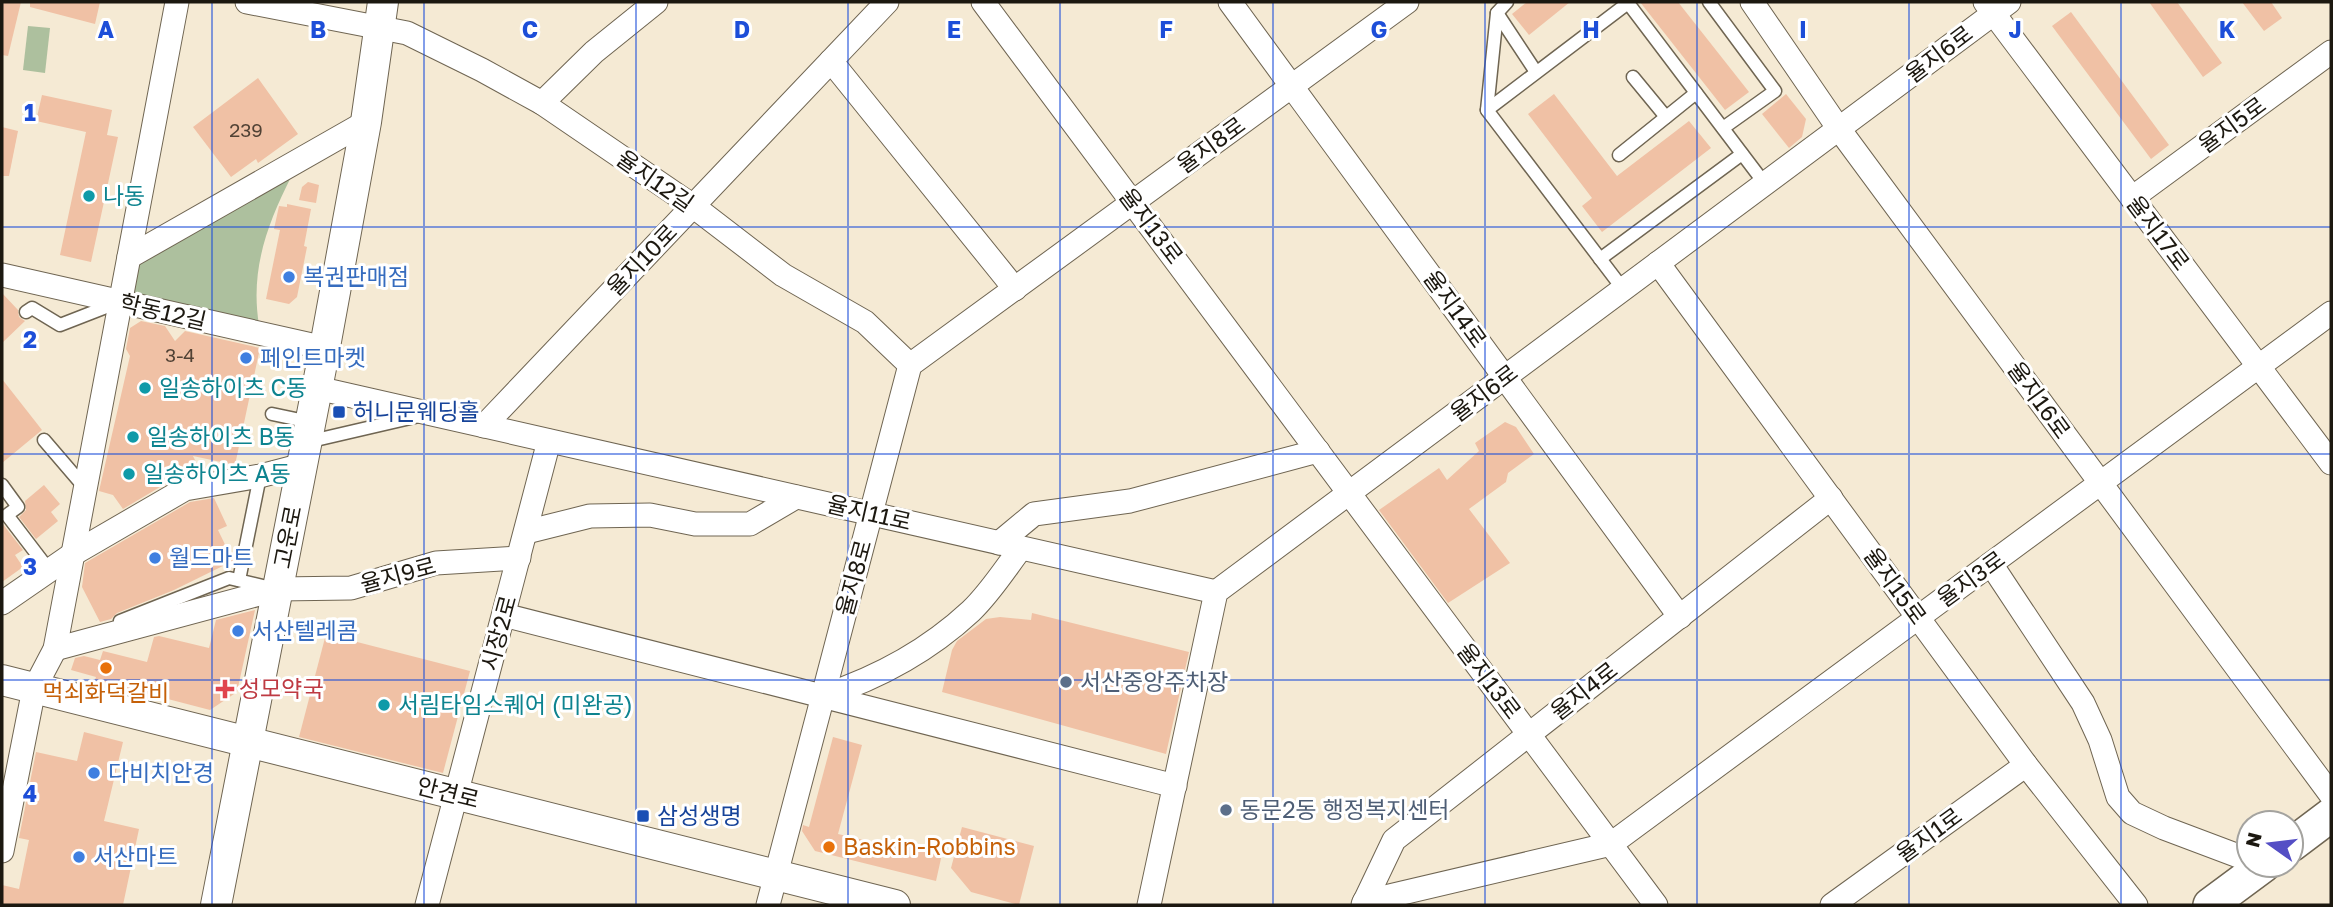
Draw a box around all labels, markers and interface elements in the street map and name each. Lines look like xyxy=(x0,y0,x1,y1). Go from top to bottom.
text: A xyxy=(98,15,115,43)
text: B xyxy=(310,15,326,43)
text: C xyxy=(522,15,538,43)
text: D xyxy=(734,15,750,43)
text: E xyxy=(947,15,961,43)
text: F xyxy=(1159,15,1173,43)
text: G xyxy=(1371,15,1387,43)
text: H xyxy=(1582,15,1600,43)
text: I xyxy=(1799,15,1807,43)
text: J xyxy=(2008,15,2022,43)
text: K xyxy=(2219,15,2236,43)
street label: 율지6로 xyxy=(1899,19,1978,88)
street label: 율지5로 xyxy=(2192,90,2271,158)
text: 1 xyxy=(24,98,36,126)
street label: 율지8로 xyxy=(1171,110,1250,178)
house number: 239 xyxy=(229,118,263,141)
street label: 율지12길 xyxy=(612,143,700,217)
place label: 나동 xyxy=(103,181,145,209)
street label: 율지13로 xyxy=(1114,182,1189,269)
marker: 나동 xyxy=(81,188,97,204)
street label: 율지17로 xyxy=(2121,189,2196,275)
street label: 율지10로 xyxy=(600,218,682,301)
place label: 복권판매점 xyxy=(303,262,409,290)
street label: 율지14로 xyxy=(1418,264,1493,353)
marker: 복권판매점 xyxy=(281,269,297,285)
street label: 학동12길 xyxy=(117,287,209,335)
text: 2 xyxy=(23,325,37,353)
house number: 3-4 xyxy=(165,343,195,366)
place label: 페인트마켓 xyxy=(260,343,366,371)
marker: 페인트마켓 xyxy=(238,350,254,366)
street label: 율지16로 xyxy=(2002,355,2077,443)
street label: 율지6로 xyxy=(1444,358,1523,427)
place label: 일송하이츠 C동 xyxy=(159,373,307,401)
marker: 일송하이츠 C동 xyxy=(137,380,153,396)
place label: 허니문웨딩홀 xyxy=(353,397,480,425)
marker: 허니문웨딩홀 xyxy=(331,404,347,420)
place label: 일송하이츠 B동 xyxy=(147,422,295,450)
marker: 일송하이츠 B동 xyxy=(125,429,141,445)
place label: 일송하이츠 A동 xyxy=(143,459,291,487)
marker: 일송하이츠 A동 xyxy=(121,466,137,482)
street label: 율지11로 xyxy=(824,489,914,535)
street label: 고운로 xyxy=(267,503,307,571)
street label: 율지8로 xyxy=(829,537,877,619)
street label: 율지15로 xyxy=(1859,542,1933,629)
place label: 월드마트 xyxy=(169,543,254,571)
street label: 율지3로 xyxy=(1931,544,2010,612)
marker: 월드마트 xyxy=(147,550,163,566)
street label: 율지9로 xyxy=(357,550,439,598)
text: 3 xyxy=(23,552,37,580)
street label: 시장2로 xyxy=(475,592,521,673)
place label: 서산텔레콤 xyxy=(252,616,358,644)
marker: 서산텔레콤 xyxy=(230,623,246,639)
street label: 율지13로 xyxy=(1452,637,1527,724)
street label: 율지4로 xyxy=(1544,655,1623,725)
marker: 먹쇠화덕갈비 xyxy=(98,660,114,676)
place label: 서산중앙주차장 xyxy=(1080,667,1228,695)
place label: 성모약국 xyxy=(239,674,324,702)
marker: 서산중앙주차장 xyxy=(1058,674,1074,690)
place label: 먹쇠화덕갈비 xyxy=(43,678,169,706)
marker: 성모약국 xyxy=(217,681,233,697)
place label: 서림타임스퀘어 (미완공) xyxy=(398,690,633,718)
marker: 서림타임스퀘어 (미완공) xyxy=(376,697,392,713)
place label: 다비치안경 xyxy=(108,758,214,786)
marker: 다비치안경 xyxy=(86,765,102,781)
street label: 안견로 xyxy=(414,771,482,813)
text: 4 xyxy=(23,779,37,807)
place label: 동문2동 행정복지센터 xyxy=(1240,795,1450,823)
place label: 삼성생명 xyxy=(657,801,742,829)
street label: 율지1로 xyxy=(1890,801,1967,867)
marker: 동문2동 행정복지센터 xyxy=(1218,802,1234,818)
marker: 삼성생명 xyxy=(635,808,651,824)
north arrow xyxy=(2235,809,2305,879)
text: N xyxy=(2240,830,2266,850)
place label: Baskin-Robbins xyxy=(843,832,1016,860)
marker: Baskin-Robbins xyxy=(821,839,837,855)
place label: 서산마트 xyxy=(93,842,178,870)
marker: 서산마트 xyxy=(71,849,87,865)

